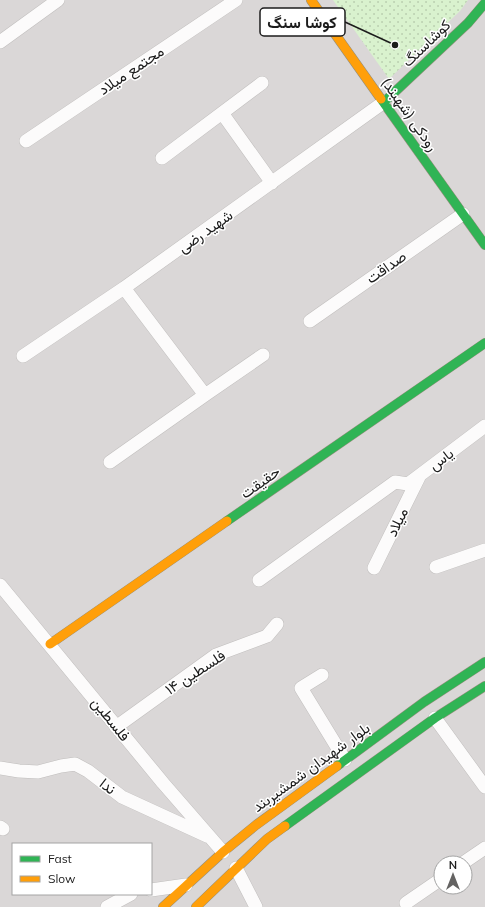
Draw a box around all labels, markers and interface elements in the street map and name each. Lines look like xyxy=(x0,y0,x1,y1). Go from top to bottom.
callout: کوشا سنگ xyxy=(260,8,345,36)
text: کوشا سنگ xyxy=(267,12,337,33)
street label: کوشاسنگ xyxy=(398,15,454,71)
street label: مجتمع میلاد xyxy=(95,41,168,100)
street label: رودکی (شهبند) xyxy=(377,73,442,155)
street label: شهید رضی xyxy=(174,205,237,258)
street label: صداقت xyxy=(362,246,410,288)
street label: یاس xyxy=(425,443,458,475)
street label: حقیقت xyxy=(236,461,284,503)
street label: میلاد xyxy=(382,505,412,539)
street label: فلسطین ۱۴ xyxy=(161,645,229,699)
street label: فلسطین xyxy=(87,693,135,746)
street label: بلوار شهیدان شمشیربند xyxy=(249,718,373,816)
street label: ندا xyxy=(96,774,120,798)
legend xyxy=(12,843,152,895)
text: Fast xyxy=(48,851,72,866)
north arrow xyxy=(433,855,473,895)
text: N xyxy=(449,858,457,872)
text: Slow xyxy=(48,871,76,886)

